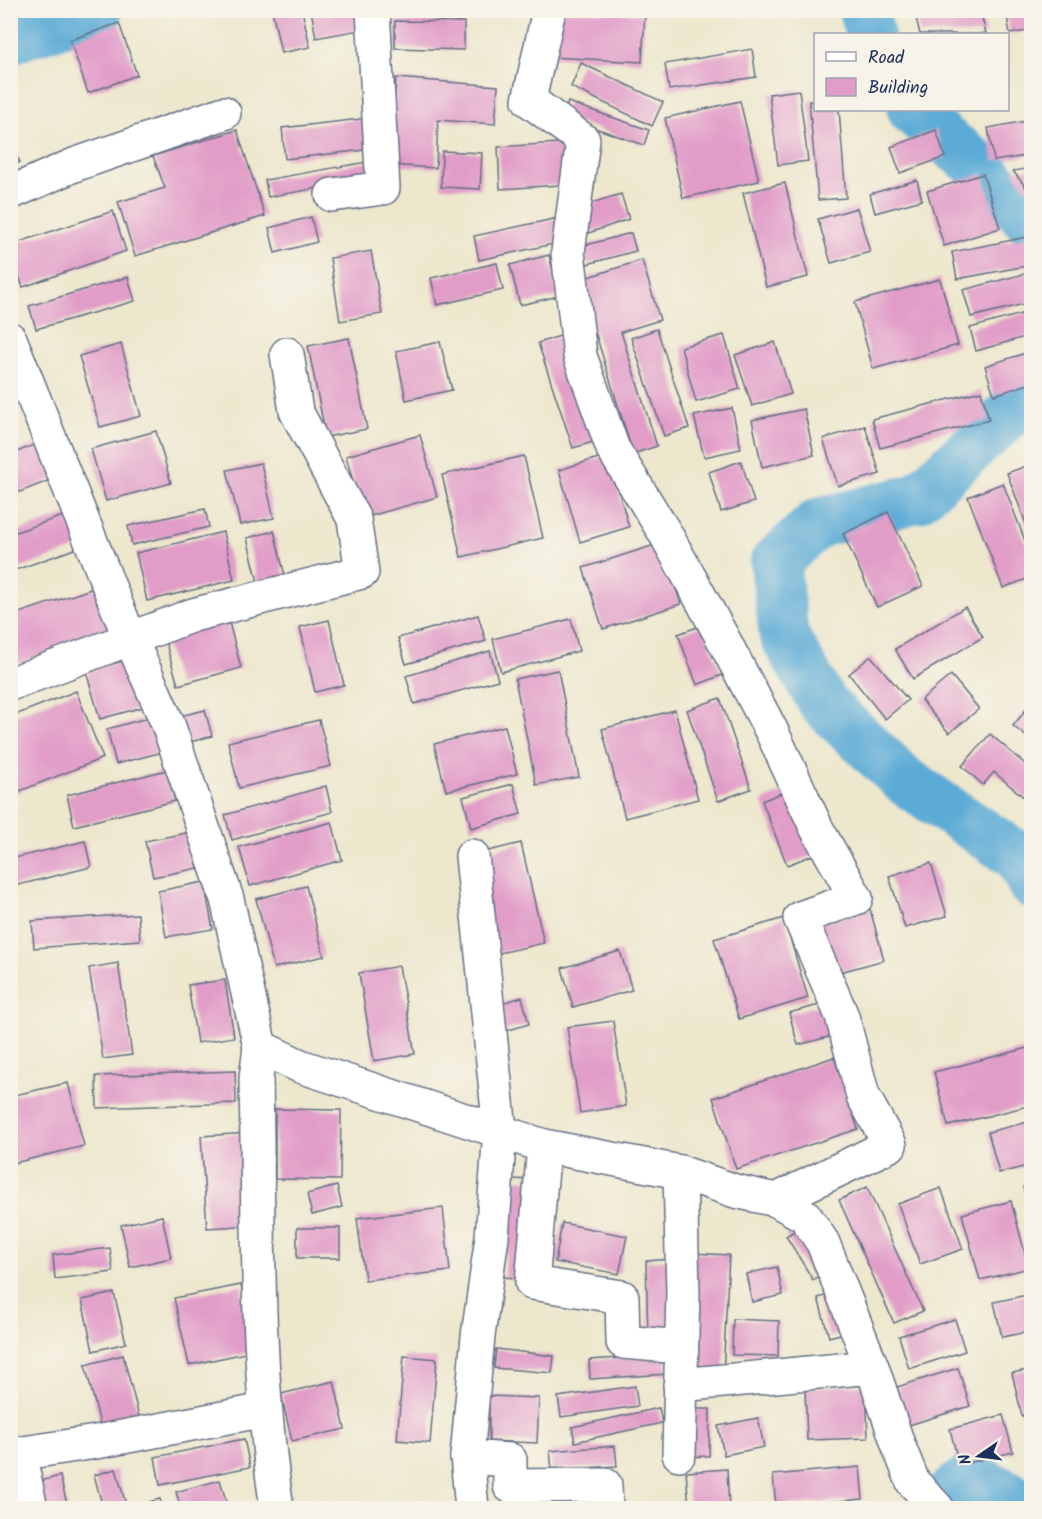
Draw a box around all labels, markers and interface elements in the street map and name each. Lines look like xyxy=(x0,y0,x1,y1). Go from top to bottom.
legend xyxy=(814,33,1009,111)
text: Road xyxy=(868,44,905,73)
text: Building xyxy=(868,74,928,103)
north arrow xyxy=(949,1426,1009,1486)
text: N xyxy=(953,1451,979,1467)

